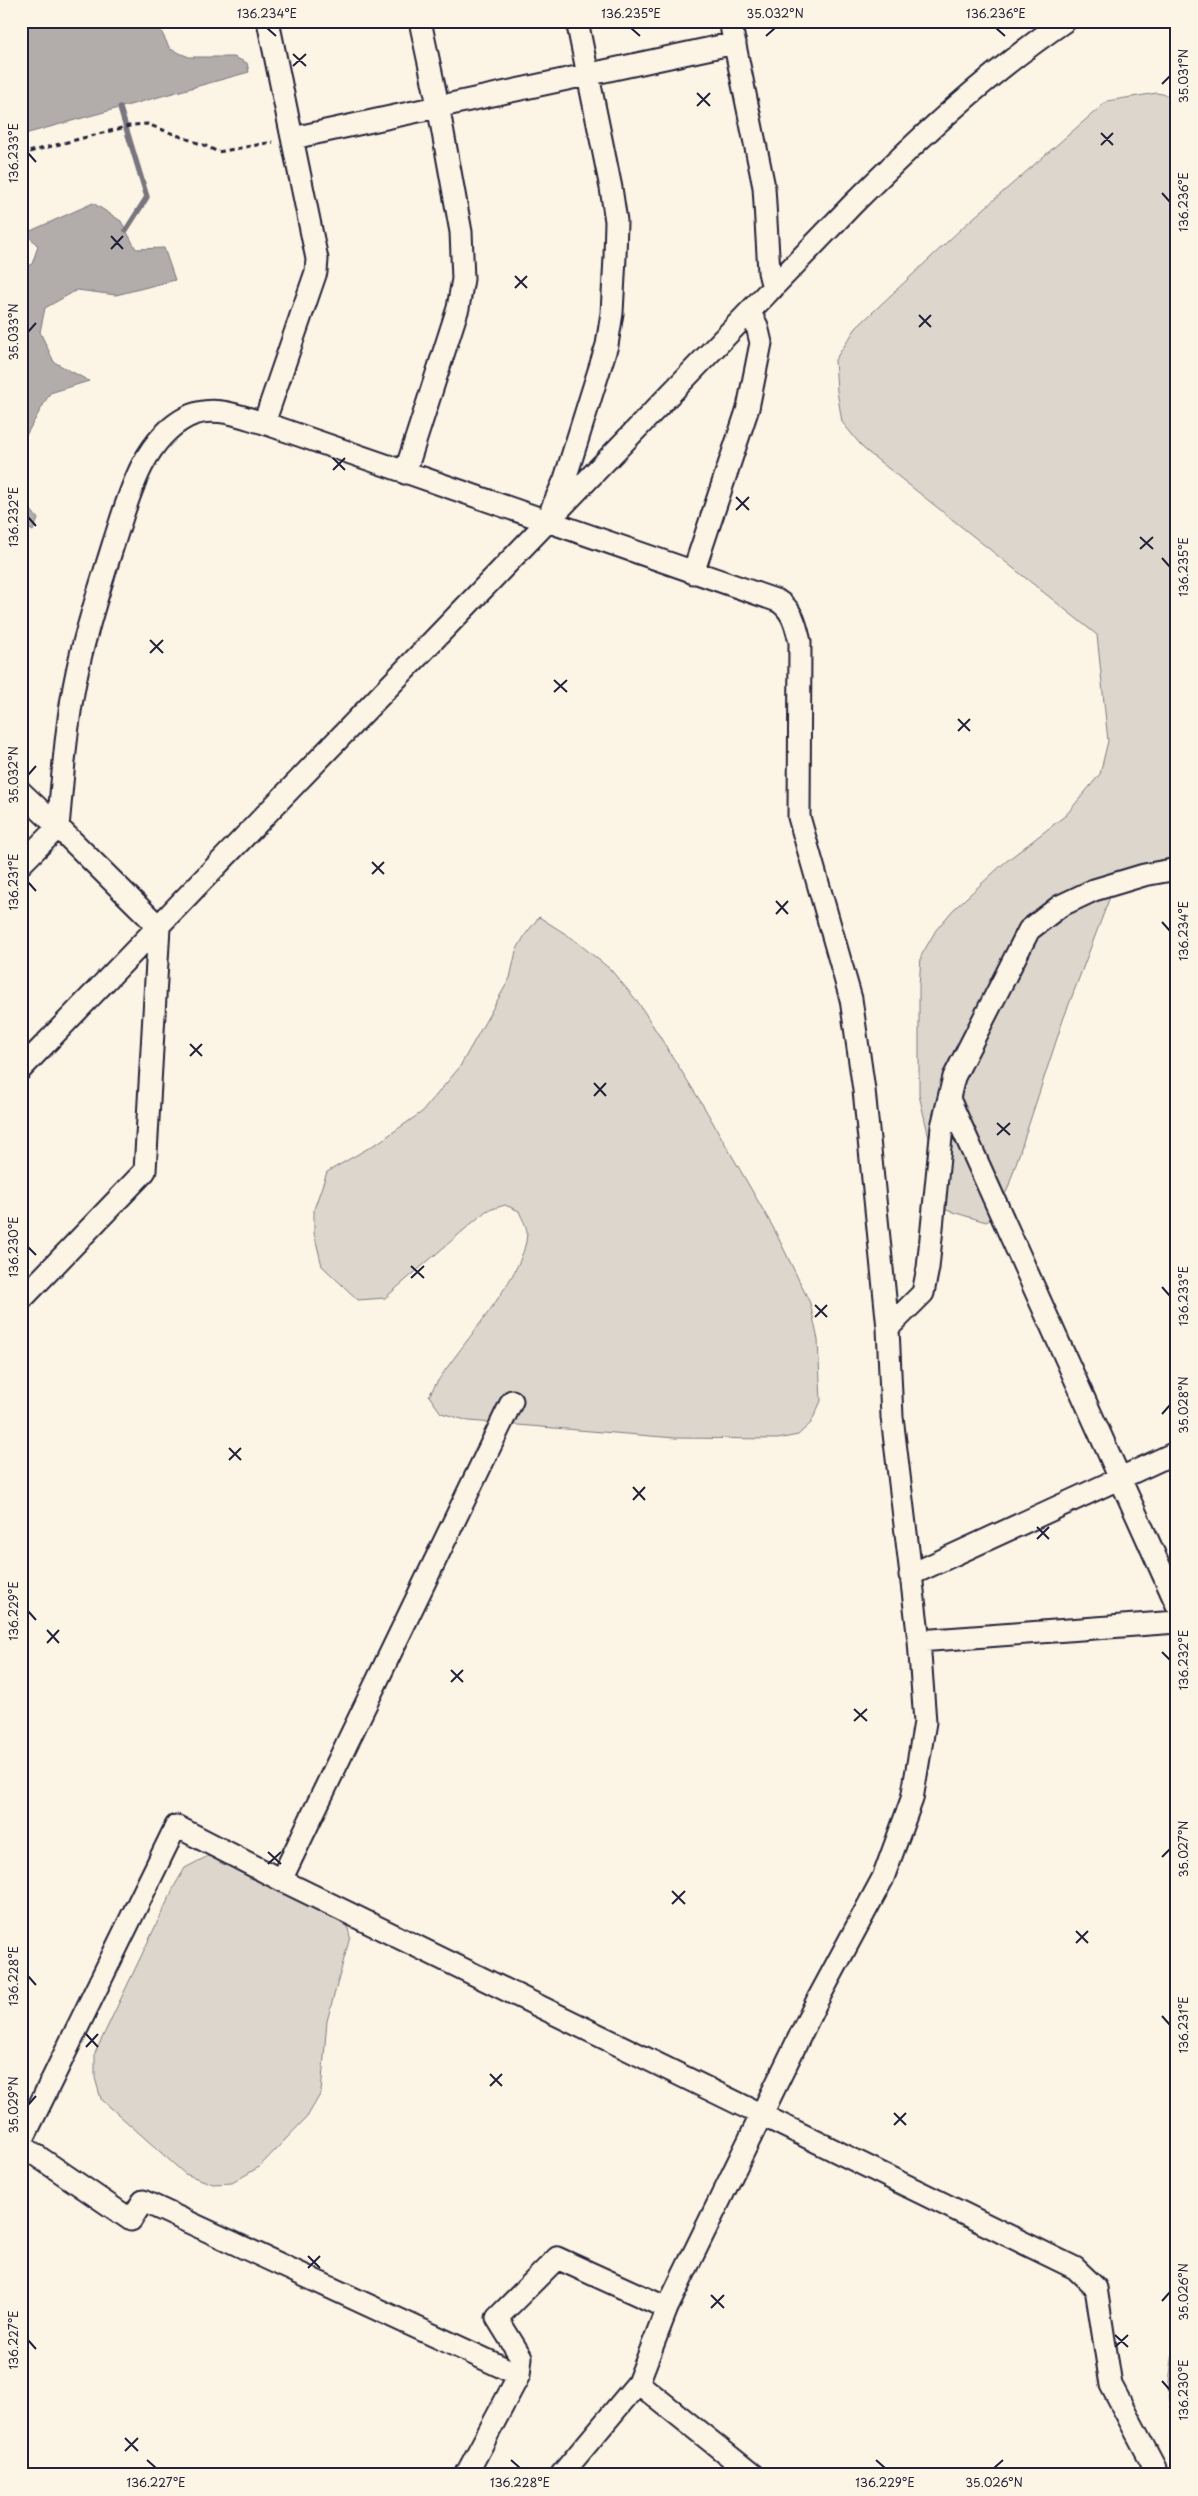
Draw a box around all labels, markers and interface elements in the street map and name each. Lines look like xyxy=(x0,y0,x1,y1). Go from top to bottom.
text: 136.234°E xyxy=(237,4,297,22)
text: 136.235°E xyxy=(601,4,661,22)
text: 35.032°N xyxy=(746,4,804,22)
text: 136.236°E xyxy=(966,4,1026,22)
text: 35.031°N xyxy=(1174,49,1192,103)
text: 136.233°E xyxy=(4,123,22,183)
text: 136.236°E xyxy=(1174,172,1192,232)
text: 35.033°N xyxy=(4,303,22,361)
text: 136.232°E xyxy=(4,487,22,547)
text: 136.235°E xyxy=(1174,537,1192,597)
text: 35.032°N xyxy=(4,746,22,804)
text: 136.231°E xyxy=(4,853,22,911)
text: 136.234°E xyxy=(1174,901,1192,961)
text: 136.230°E xyxy=(4,1216,22,1278)
text: 136.233°E xyxy=(1174,1266,1192,1326)
text: 35.028°N xyxy=(1174,1376,1192,1434)
text: 136.229°E xyxy=(4,1581,22,1641)
text: 136.232°E xyxy=(1174,1630,1192,1690)
text: 35.027°N xyxy=(1174,1821,1192,1877)
text: 136.228°E xyxy=(4,1946,22,2006)
text: 136.231°E xyxy=(1174,1996,1192,2054)
text: 35.029°N xyxy=(4,2076,22,2134)
text: 35.026°N xyxy=(1174,2263,1192,2321)
text: 136.227°E xyxy=(4,2310,22,2370)
text: 136.230°E xyxy=(1174,2359,1192,2421)
text: 136.227°E xyxy=(126,2473,186,2491)
text: 136.228°E xyxy=(490,2473,550,2491)
text: 136.229°E xyxy=(855,2473,915,2491)
text: 35.026°N xyxy=(965,2473,1023,2491)

